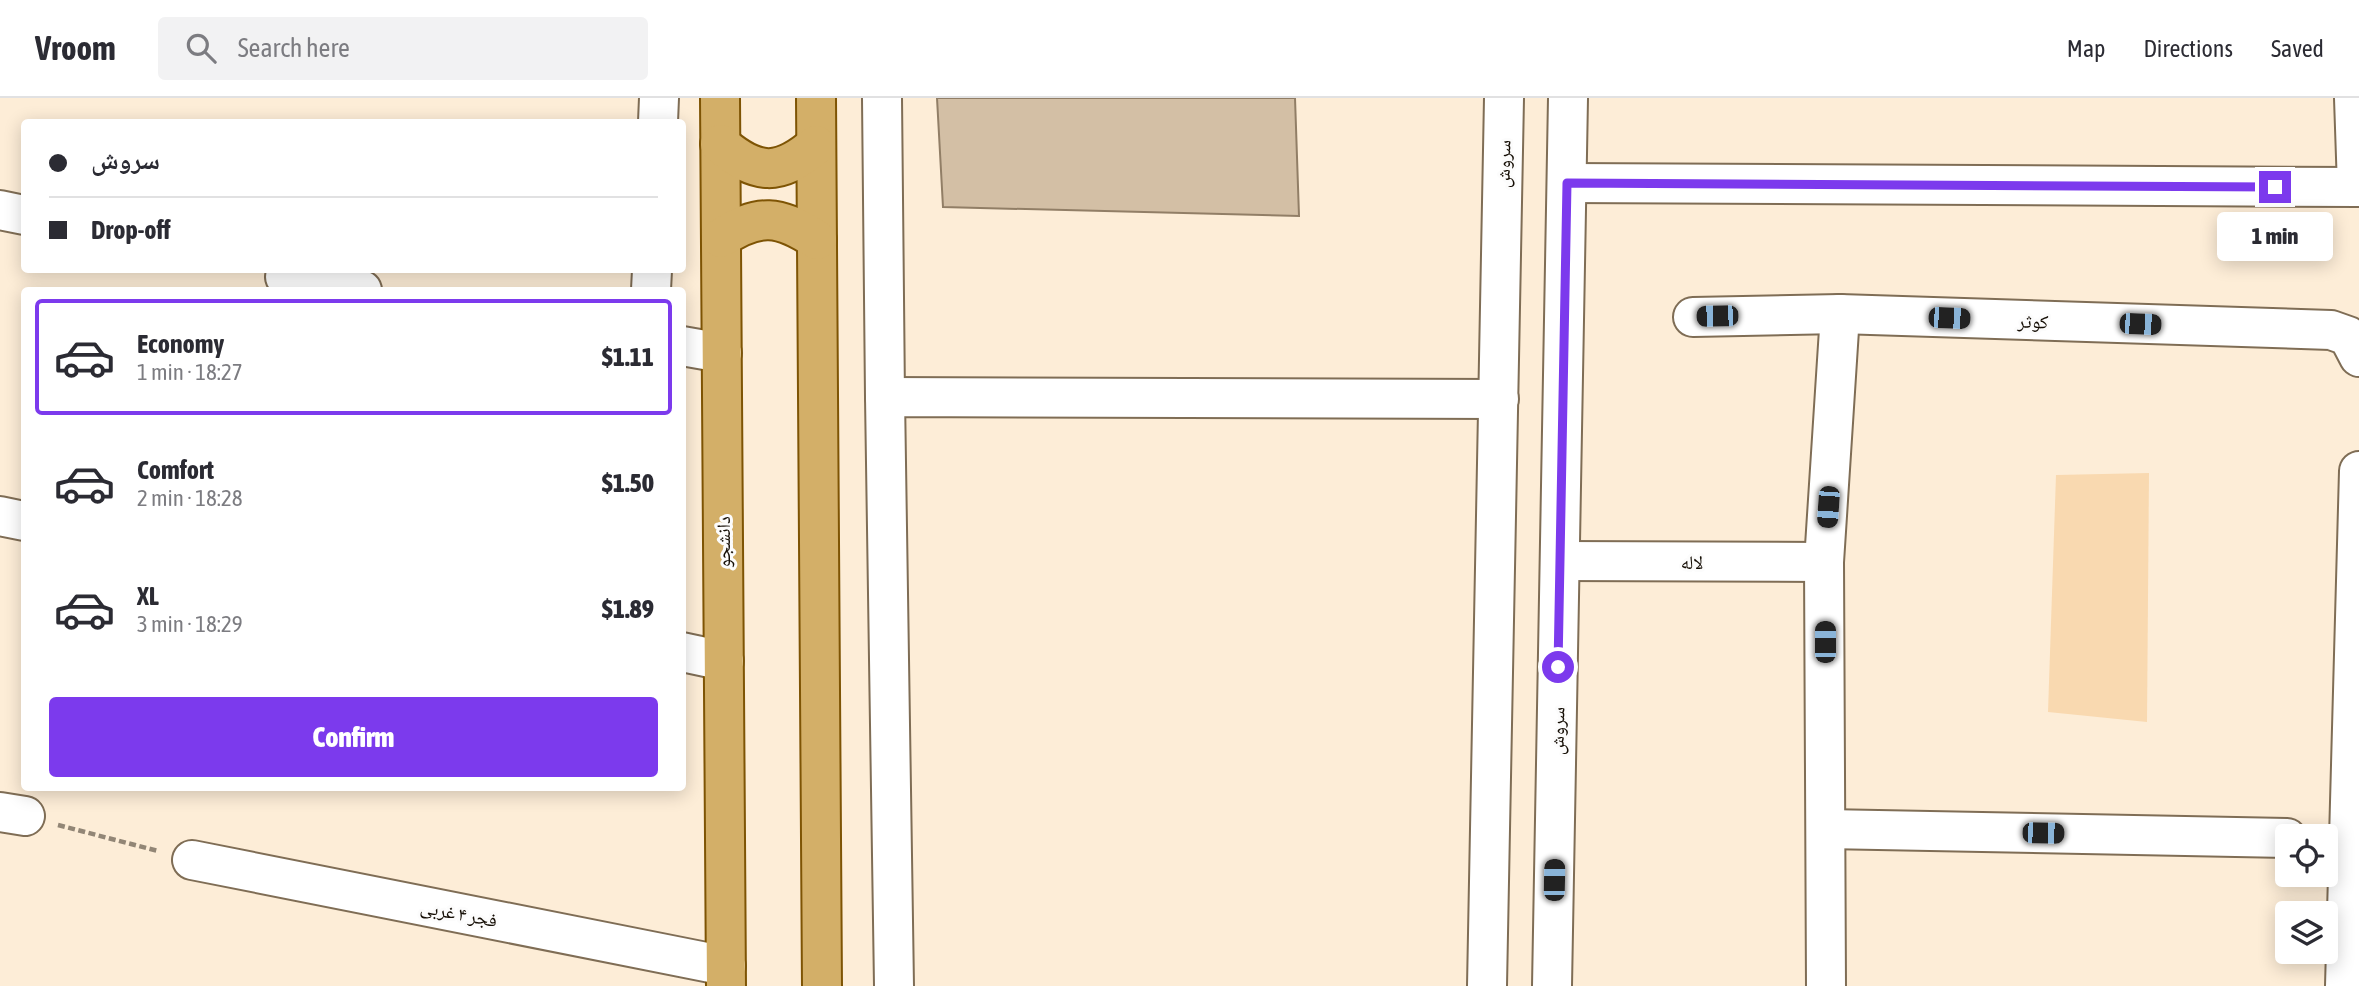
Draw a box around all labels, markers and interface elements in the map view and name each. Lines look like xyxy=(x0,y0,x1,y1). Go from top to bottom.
search box xyxy=(158,17,648,80)
text: Vroom xyxy=(35,29,116,67)
icon: search xyxy=(182,29,220,67)
text: Search here xyxy=(238,33,350,63)
text: Map xyxy=(2067,35,2105,62)
text: Directions xyxy=(2143,35,2233,62)
text: Saved xyxy=(2271,35,2324,62)
street label: سروش xyxy=(1492,140,1515,188)
text: سروش xyxy=(91,145,160,175)
route end xyxy=(2259,171,2291,203)
callout: 1 min xyxy=(2217,212,2333,260)
text: Drop-off xyxy=(91,215,171,245)
text: 1 min xyxy=(2252,223,2298,249)
car xyxy=(1696,305,1739,327)
car xyxy=(1928,307,1971,329)
street label: کوثر xyxy=(2016,309,2049,334)
car xyxy=(2119,313,2162,335)
icon: car xyxy=(53,326,116,389)
text: Economy xyxy=(137,329,224,359)
text: $1.11 xyxy=(602,342,654,372)
text: 1 min · 18:27 xyxy=(137,359,243,385)
icon: car xyxy=(53,452,116,515)
text: Comfort xyxy=(137,455,214,485)
text: $1.50 xyxy=(602,468,654,498)
text: 2 min · 18:28 xyxy=(137,485,243,511)
car xyxy=(1817,485,1840,529)
street label: دانشجو xyxy=(712,516,735,568)
street label: لاله xyxy=(1681,551,1703,573)
icon: car xyxy=(53,578,116,641)
text: XL xyxy=(137,581,159,611)
text: $1.89 xyxy=(602,594,654,624)
text: 3 min · 18:29 xyxy=(137,611,243,637)
car xyxy=(1815,621,1836,663)
route start xyxy=(1542,651,1574,683)
button: Confirm xyxy=(49,697,658,777)
street label: سروش xyxy=(1546,707,1569,755)
car xyxy=(2022,822,2065,844)
map controls xyxy=(2275,824,2338,964)
button: locate xyxy=(2275,824,2338,887)
car xyxy=(1544,859,1565,901)
street label: فجر ۴ غربی xyxy=(419,895,499,932)
button: layers xyxy=(2275,901,2338,964)

